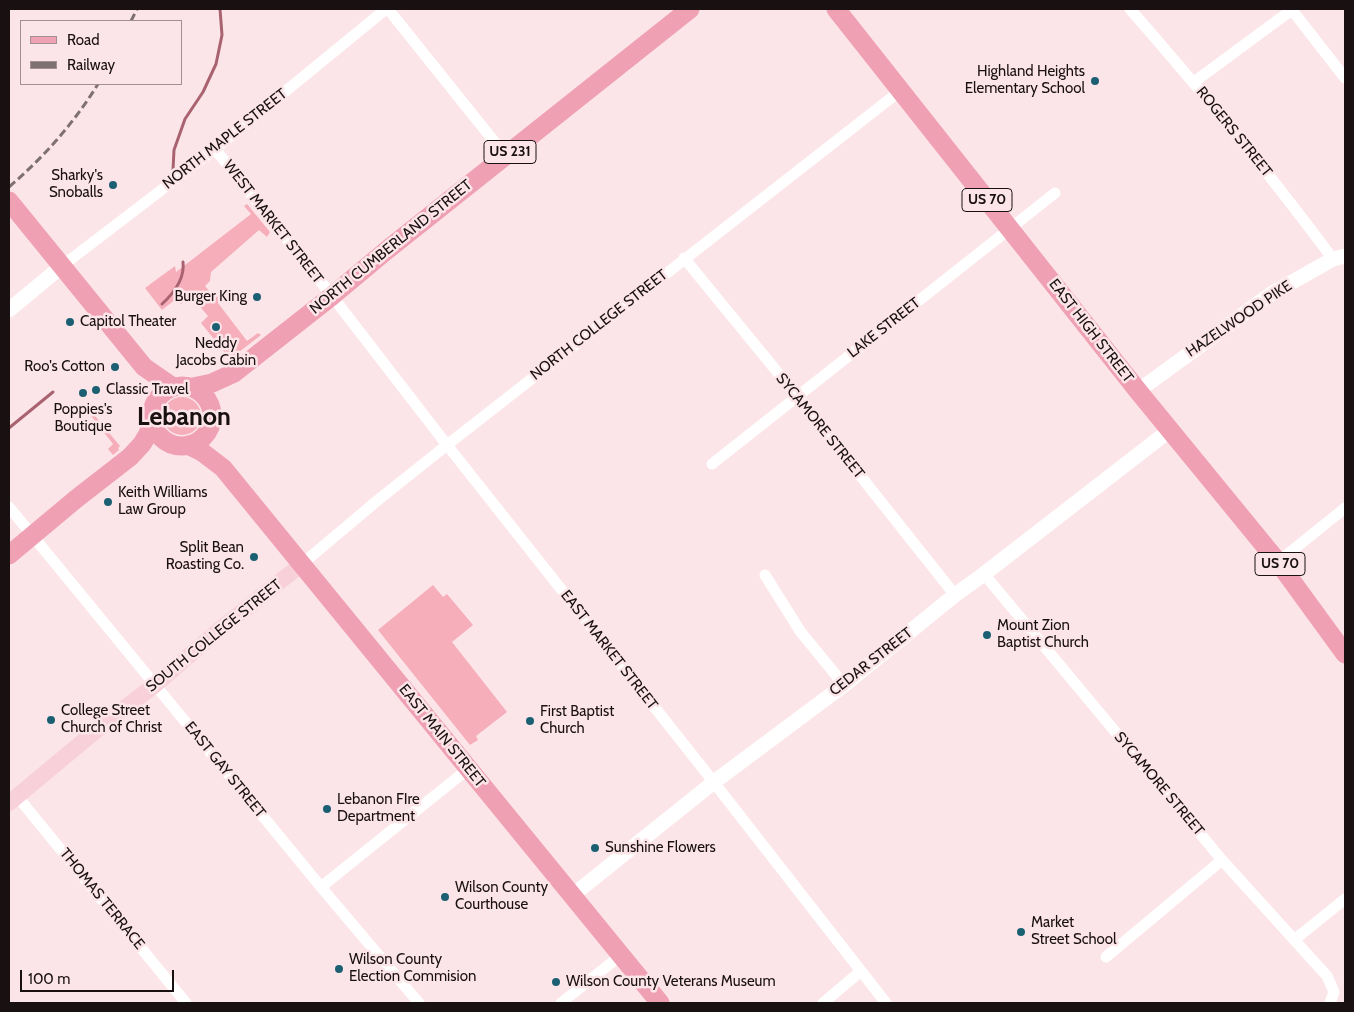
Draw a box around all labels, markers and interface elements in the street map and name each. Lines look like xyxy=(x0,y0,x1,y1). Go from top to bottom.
legend xyxy=(20,20,182,85)
text: Road xyxy=(67,31,100,49)
text: Railway xyxy=(67,56,115,74)
place label: Highland Heights Elementary School xyxy=(965,63,1085,98)
marker: Highland Heights Elementary School xyxy=(1089,75,1101,87)
street label: ROGERS STREET xyxy=(1192,83,1276,181)
street label: NORTH MAPLE STREET xyxy=(159,85,291,193)
road number: US 231 xyxy=(484,140,536,163)
street label: WEST MARKET STREET xyxy=(219,157,327,287)
place label: Sharky's Snoballs xyxy=(49,167,103,202)
street label: NORTH CUMBERLAND STREET xyxy=(306,176,476,318)
marker: Sharky's Snoballs xyxy=(107,179,119,191)
road number: US 70 xyxy=(962,188,1012,212)
street label: NORTH COLLEGE STREET xyxy=(527,266,671,384)
street label: EAST HIGH STREET xyxy=(1045,276,1137,386)
street label: HAZELWOOD PIKE xyxy=(1183,277,1295,361)
place label: Burger King xyxy=(174,288,247,306)
marker: Burger King xyxy=(251,291,263,303)
street label: LAKE STREET xyxy=(844,294,924,362)
place label: Capitol Theater xyxy=(80,313,176,331)
marker: Capitol Theater xyxy=(64,316,76,328)
marker: Neddy Jacobs Cabin xyxy=(210,321,222,333)
place label: Neddy Jacobs Cabin xyxy=(176,335,256,370)
place label: Roo's Cotton xyxy=(24,358,105,376)
marker: Roo's Cotton xyxy=(109,361,121,373)
street label: SYCAMORE STREET xyxy=(772,370,868,482)
place label: Classic Travel xyxy=(106,381,188,399)
marker: Classic Travel xyxy=(90,384,102,396)
marker: Poppies's Boutique xyxy=(77,387,89,399)
place label: Poppies's Boutique xyxy=(53,401,113,436)
district label: Lebanon xyxy=(137,403,231,433)
place label: Keith Williams Law Group xyxy=(118,484,208,519)
marker: Keith Williams Law Group xyxy=(102,496,114,508)
place label: Split Bean Roasting Co. xyxy=(166,539,244,574)
marker: Split Bean Roasting Co. xyxy=(248,551,260,563)
road number: US 70 xyxy=(1255,552,1305,576)
street label: SOUTH COLLEGE STREET xyxy=(143,576,285,696)
street label: EAST MARKET STREET xyxy=(557,587,661,713)
place label: Mount Zion Baptist Church xyxy=(997,617,1089,652)
street label: CEDAR STREET xyxy=(826,624,916,700)
marker: Mount Zion Baptist Church xyxy=(981,629,993,641)
street label: EAST MAIN STREET xyxy=(395,681,489,791)
place label: College Street Church of Christ xyxy=(61,702,162,737)
place label: First Baptist Church xyxy=(540,703,614,738)
marker: College Street Church of Christ xyxy=(45,714,57,726)
marker: First Baptist Church xyxy=(524,715,536,727)
street label: EAST GAY STREET xyxy=(181,718,269,822)
street label: SYCAMORE STREET xyxy=(1110,728,1208,840)
place label: Lebanon FIre Department xyxy=(337,791,420,826)
marker: Lebanon FIre Department xyxy=(321,803,333,815)
place label: Sunshine Flowers xyxy=(605,839,716,857)
marker: Sunshine Flowers xyxy=(589,842,601,854)
street label: THOMAS TERRACE xyxy=(56,845,148,953)
place label: Wilson County Courthouse xyxy=(455,879,548,914)
marker: Wilson County Courthouse xyxy=(439,891,451,903)
place label: Market Street School xyxy=(1031,914,1117,949)
marker: Market Street School xyxy=(1015,926,1027,938)
place label: Wilson County Election Commision xyxy=(349,951,476,986)
scale bar xyxy=(22,960,176,992)
marker: Wilson County Election Commision xyxy=(333,963,345,975)
text: 100 m xyxy=(28,970,70,988)
place label: Wilson County Veterans Museum xyxy=(566,973,776,991)
marker: Wilson County Veterans Museum xyxy=(550,976,562,988)

